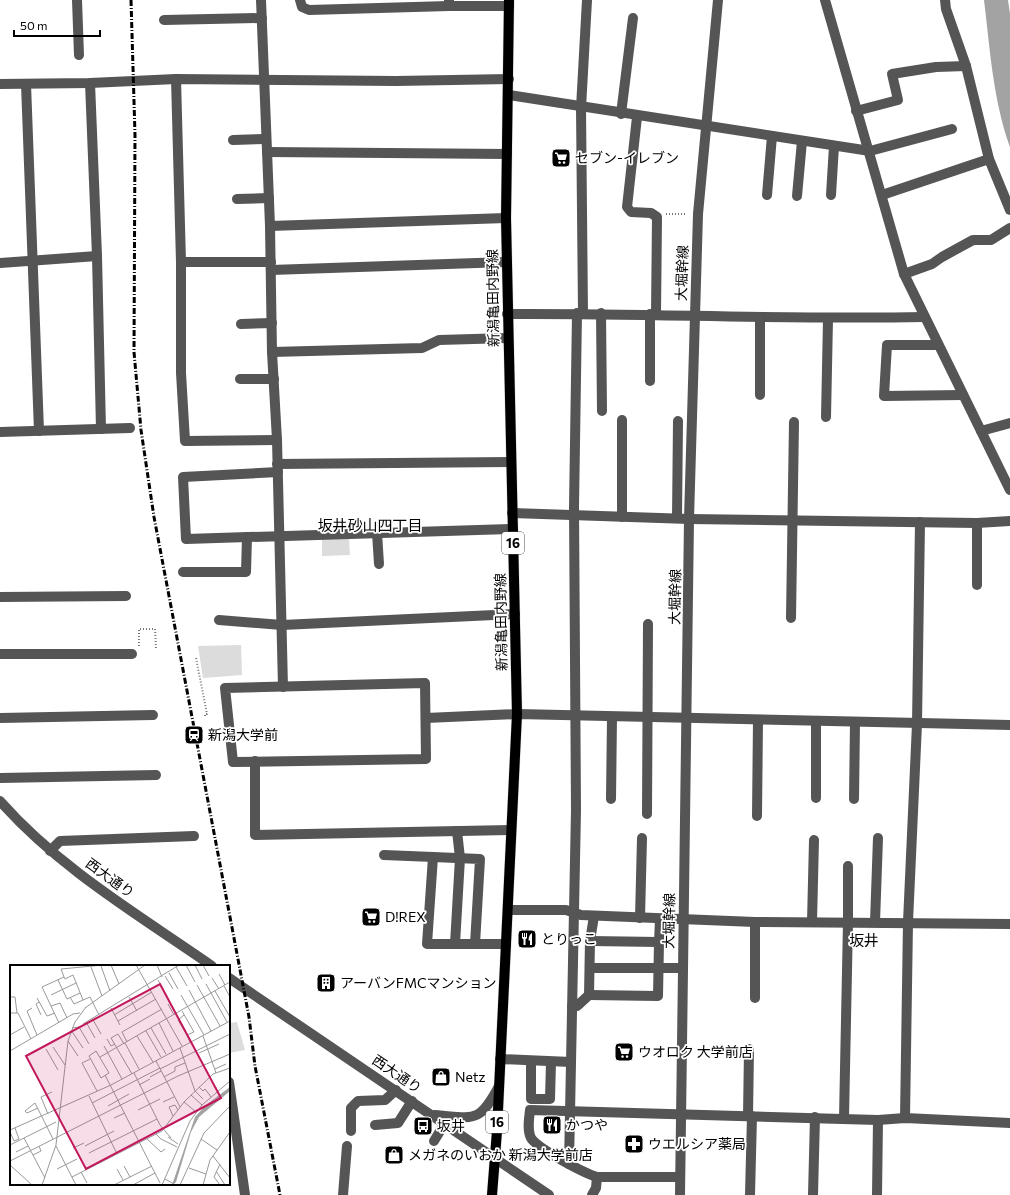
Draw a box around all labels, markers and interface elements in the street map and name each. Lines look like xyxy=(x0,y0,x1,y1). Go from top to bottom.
scale bar xyxy=(14,12,100,38)
text: 50 m xyxy=(20,18,48,32)
supermarket icon: セブン-イレブン xyxy=(550,147,572,169)
place label: セブン-イレブン xyxy=(575,149,679,166)
street label: 大堀幹線 xyxy=(672,245,691,301)
street label: 新潟亀田内野線 xyxy=(483,249,502,347)
district label: 坂井砂山四丁目 xyxy=(317,516,423,534)
road number: 16 xyxy=(502,532,524,554)
street label: 大堀幹線 xyxy=(666,569,683,625)
street label: 新潟亀田内野線 xyxy=(491,573,510,671)
station icon: 新潟大学前 xyxy=(183,724,205,746)
place label: 新潟大学前 xyxy=(208,726,278,743)
street label: 西大通り xyxy=(83,854,138,901)
street label: 大堀幹線 xyxy=(660,893,677,949)
supermarket icon: D!REX xyxy=(360,906,382,928)
place label: D!REX xyxy=(385,908,426,925)
restaurant icon: とりっこ xyxy=(516,928,538,950)
place label: とりっこ xyxy=(541,930,597,947)
district label: 坂井 xyxy=(849,931,879,949)
inset map xyxy=(10,965,230,1185)
building icon: アーバンFMCマンション xyxy=(315,972,337,994)
place label: アーバンFMCマンション xyxy=(340,974,496,991)
supermarket icon: ウオロク 大学前店 xyxy=(613,1041,635,1063)
place label: ウオロク 大学前店 xyxy=(638,1043,753,1060)
street label: 西大通り xyxy=(369,1051,425,1096)
shop icon: Netz xyxy=(430,1066,452,1088)
place label: Netz xyxy=(455,1068,486,1085)
road number: 16 xyxy=(486,1111,508,1133)
restaurant icon: かつや xyxy=(541,1114,563,1136)
bus stop icon: 坂井 xyxy=(412,1115,434,1137)
place label: かつや xyxy=(566,1116,608,1133)
place label: 坂井 xyxy=(437,1117,465,1134)
pharmacy icon: ウエルシア薬局 xyxy=(623,1133,645,1155)
place label: ウエルシア薬局 xyxy=(648,1135,746,1152)
shop icon: メガネのいおか 新潟大学前店 xyxy=(383,1144,405,1166)
place label: メガネのいおか 新潟大学前店 xyxy=(408,1146,593,1163)

